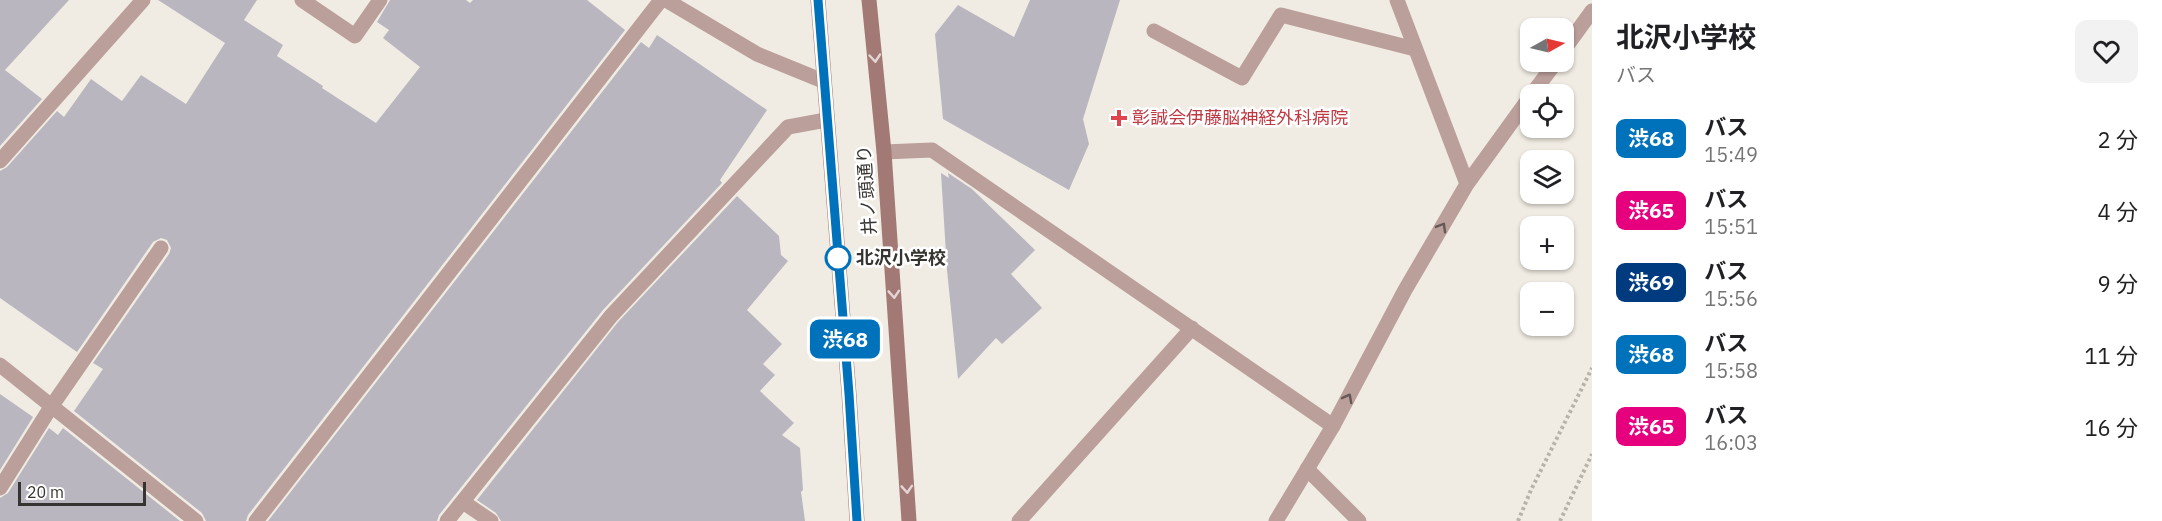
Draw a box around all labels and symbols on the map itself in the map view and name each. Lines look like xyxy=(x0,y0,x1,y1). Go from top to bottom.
north arrow xyxy=(1520,18,1574,72)
one-way arrow xyxy=(868,54,881,63)
place label: 彰誠会伊藤脳神経外科病院 xyxy=(1132,106,1348,129)
marker: 彰誠会伊藤脳神経外科病院 xyxy=(1110,109,1128,127)
street label: 井ノ頭通り xyxy=(852,144,881,236)
one-way arrow xyxy=(1435,223,1446,233)
marker: 北沢小学校 xyxy=(825,245,851,271)
place label: 北沢小学校 xyxy=(856,246,946,269)
one-way arrow xyxy=(887,290,900,299)
line badge: 渋68 xyxy=(810,320,880,358)
one-way arrow xyxy=(1341,394,1352,404)
scale bar xyxy=(18,479,146,506)
one-way arrow xyxy=(900,484,913,494)

